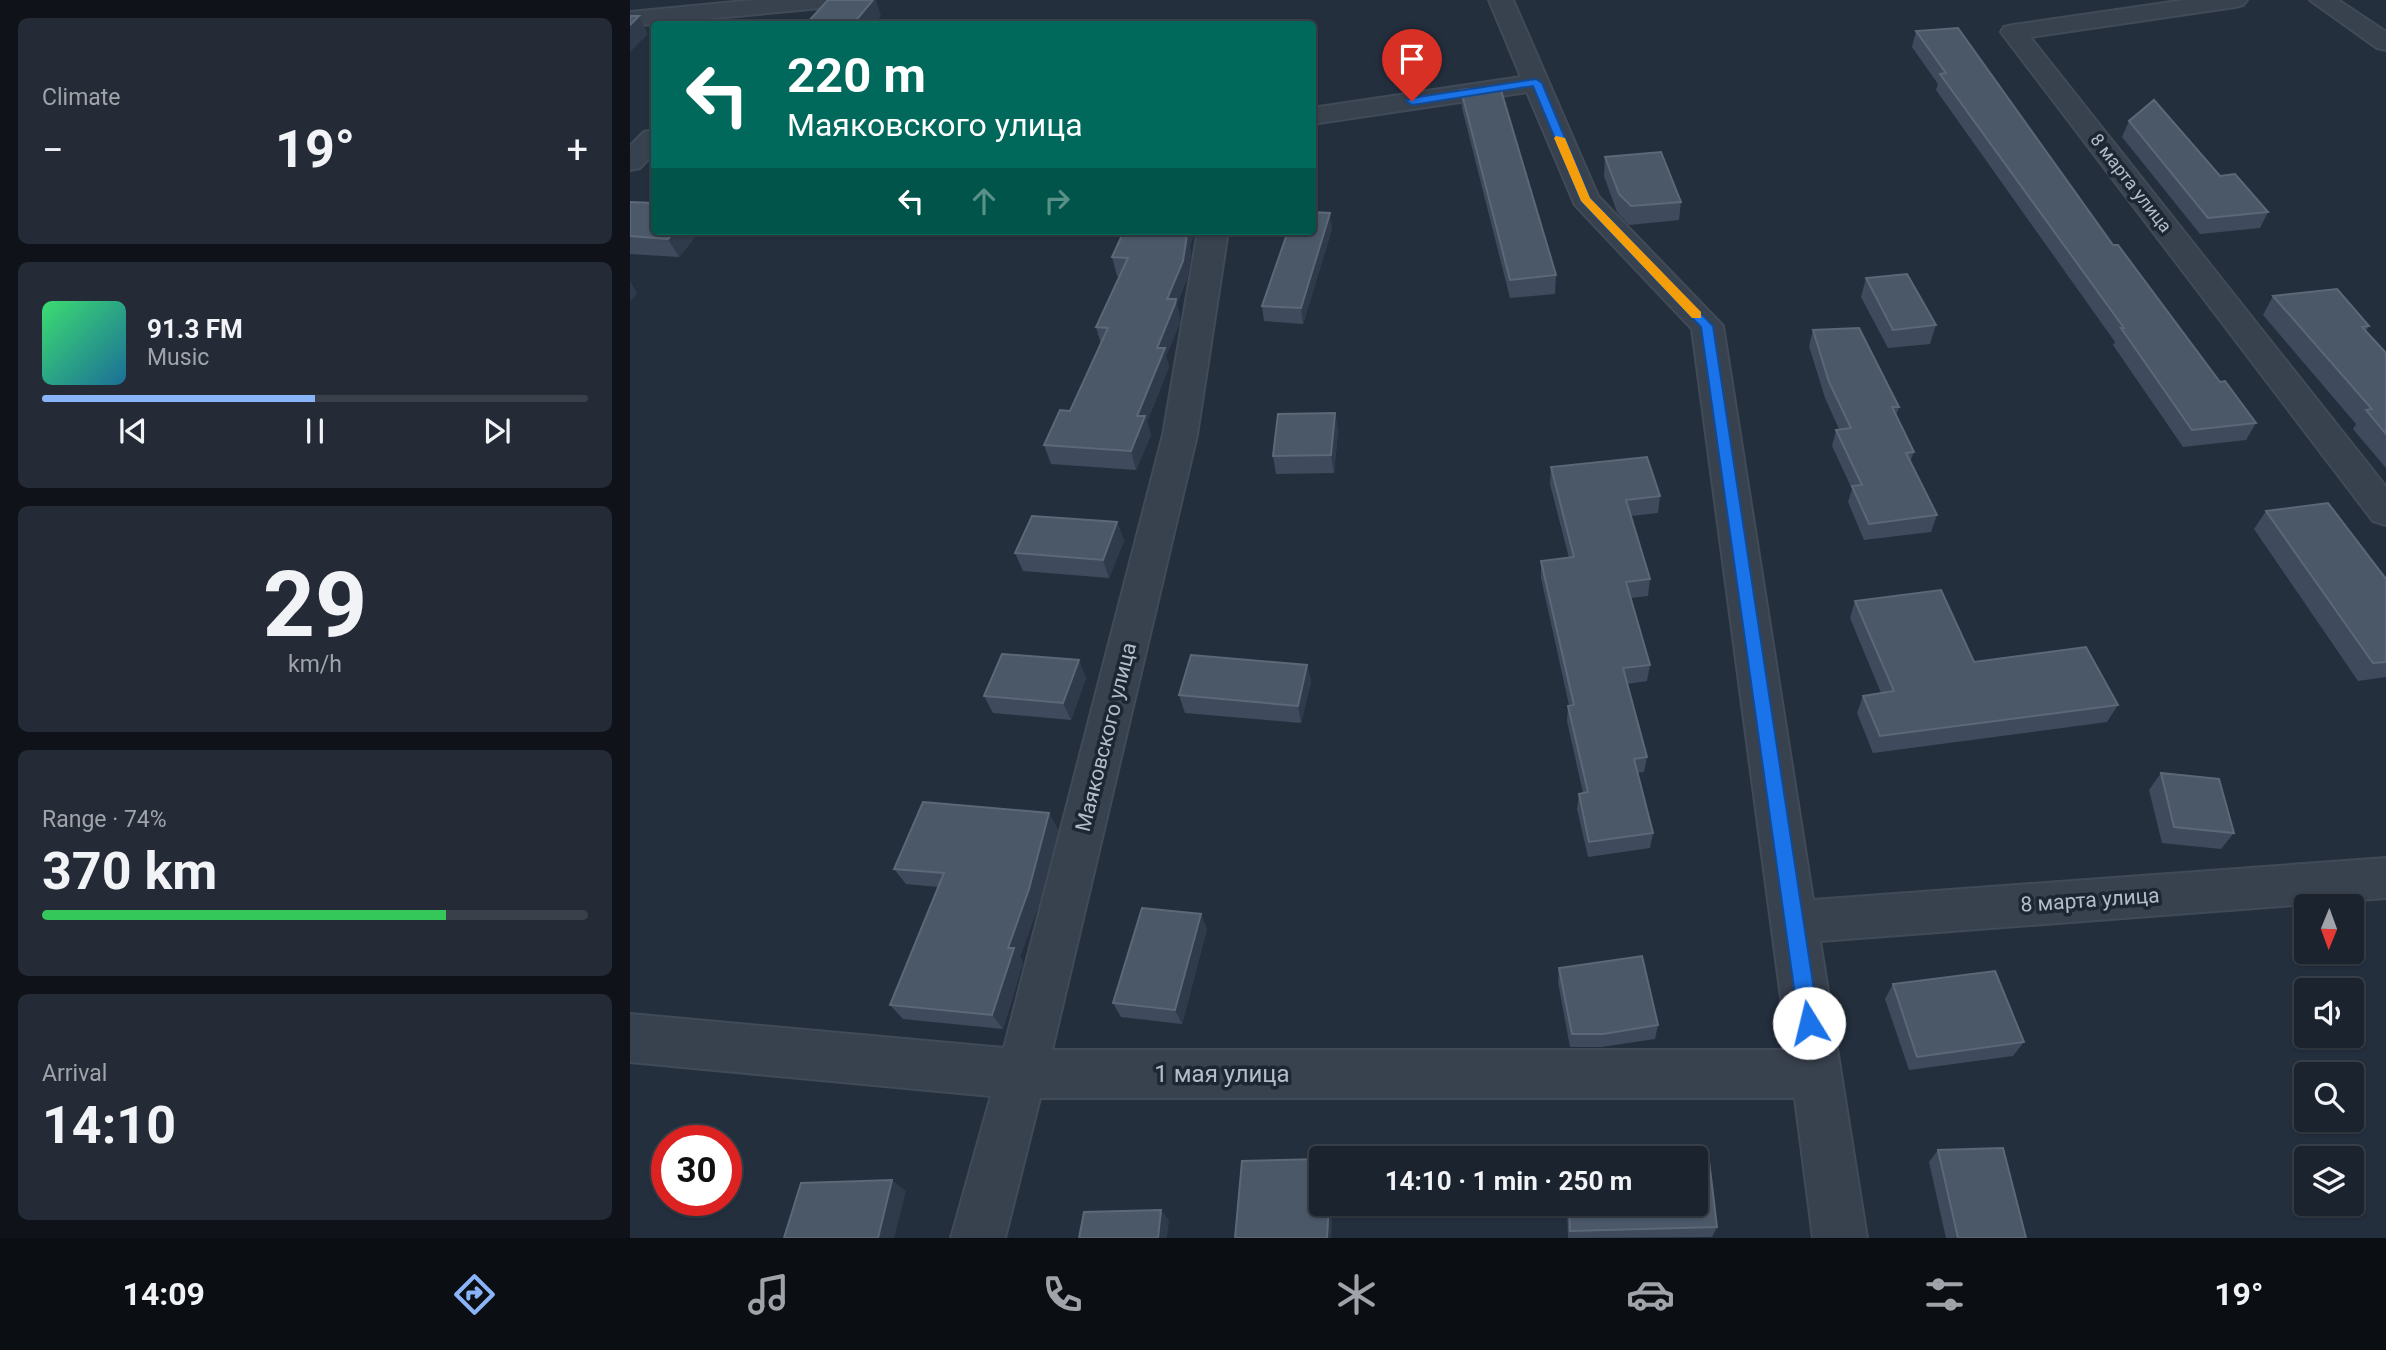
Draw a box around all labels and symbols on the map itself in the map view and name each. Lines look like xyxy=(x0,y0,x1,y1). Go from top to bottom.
pin xyxy=(1382,29,1442,101)
street label: 8 марта улица xyxy=(2086,129,2176,236)
street label: Маяковского улица xyxy=(1071,640,1141,834)
street label: 8 марта улица xyxy=(2020,883,2160,917)
north arrow xyxy=(2294,894,2364,964)
position arrow xyxy=(1772,986,1846,1060)
street label: 1 мая улица xyxy=(1154,1060,1290,1088)
speed limit sign: 30 xyxy=(651,1125,742,1216)

